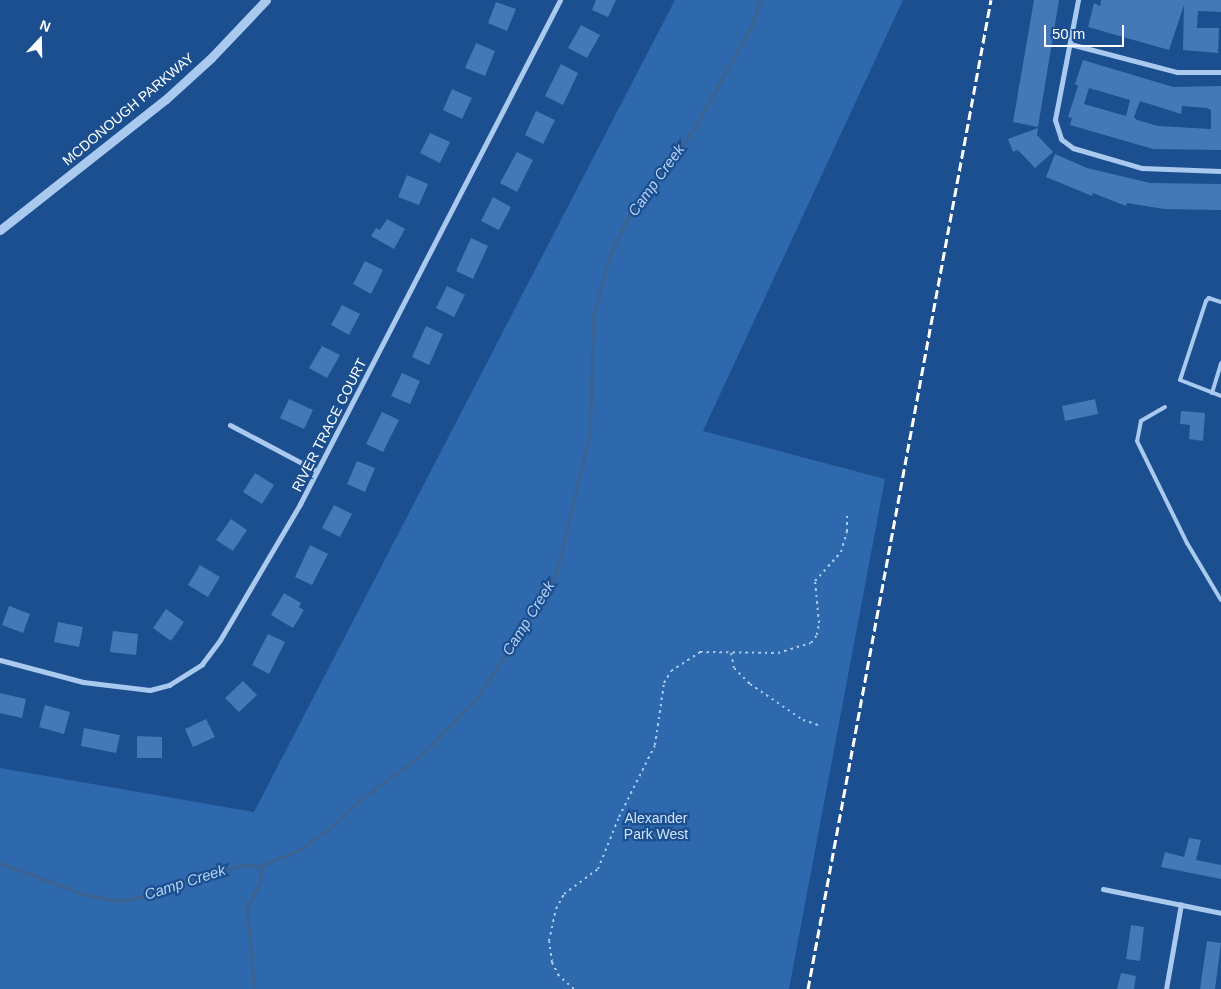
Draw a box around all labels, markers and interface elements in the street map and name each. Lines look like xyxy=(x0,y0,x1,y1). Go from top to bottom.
north arrow xyxy=(15,15,65,65)
scale bar xyxy=(1046,15,1126,47)
text: N xyxy=(38,17,53,35)
text: 50 m xyxy=(1052,25,1085,42)
street label: MCDONOUGH PARKWAY xyxy=(59,49,197,169)
water label: Camp Creek xyxy=(624,141,688,219)
street label: RIVER TRACE COURT xyxy=(288,355,370,495)
water label: Camp Creek xyxy=(498,578,558,658)
park label: Alexander Park West xyxy=(624,810,688,842)
water label: Camp Creek xyxy=(142,860,228,904)

